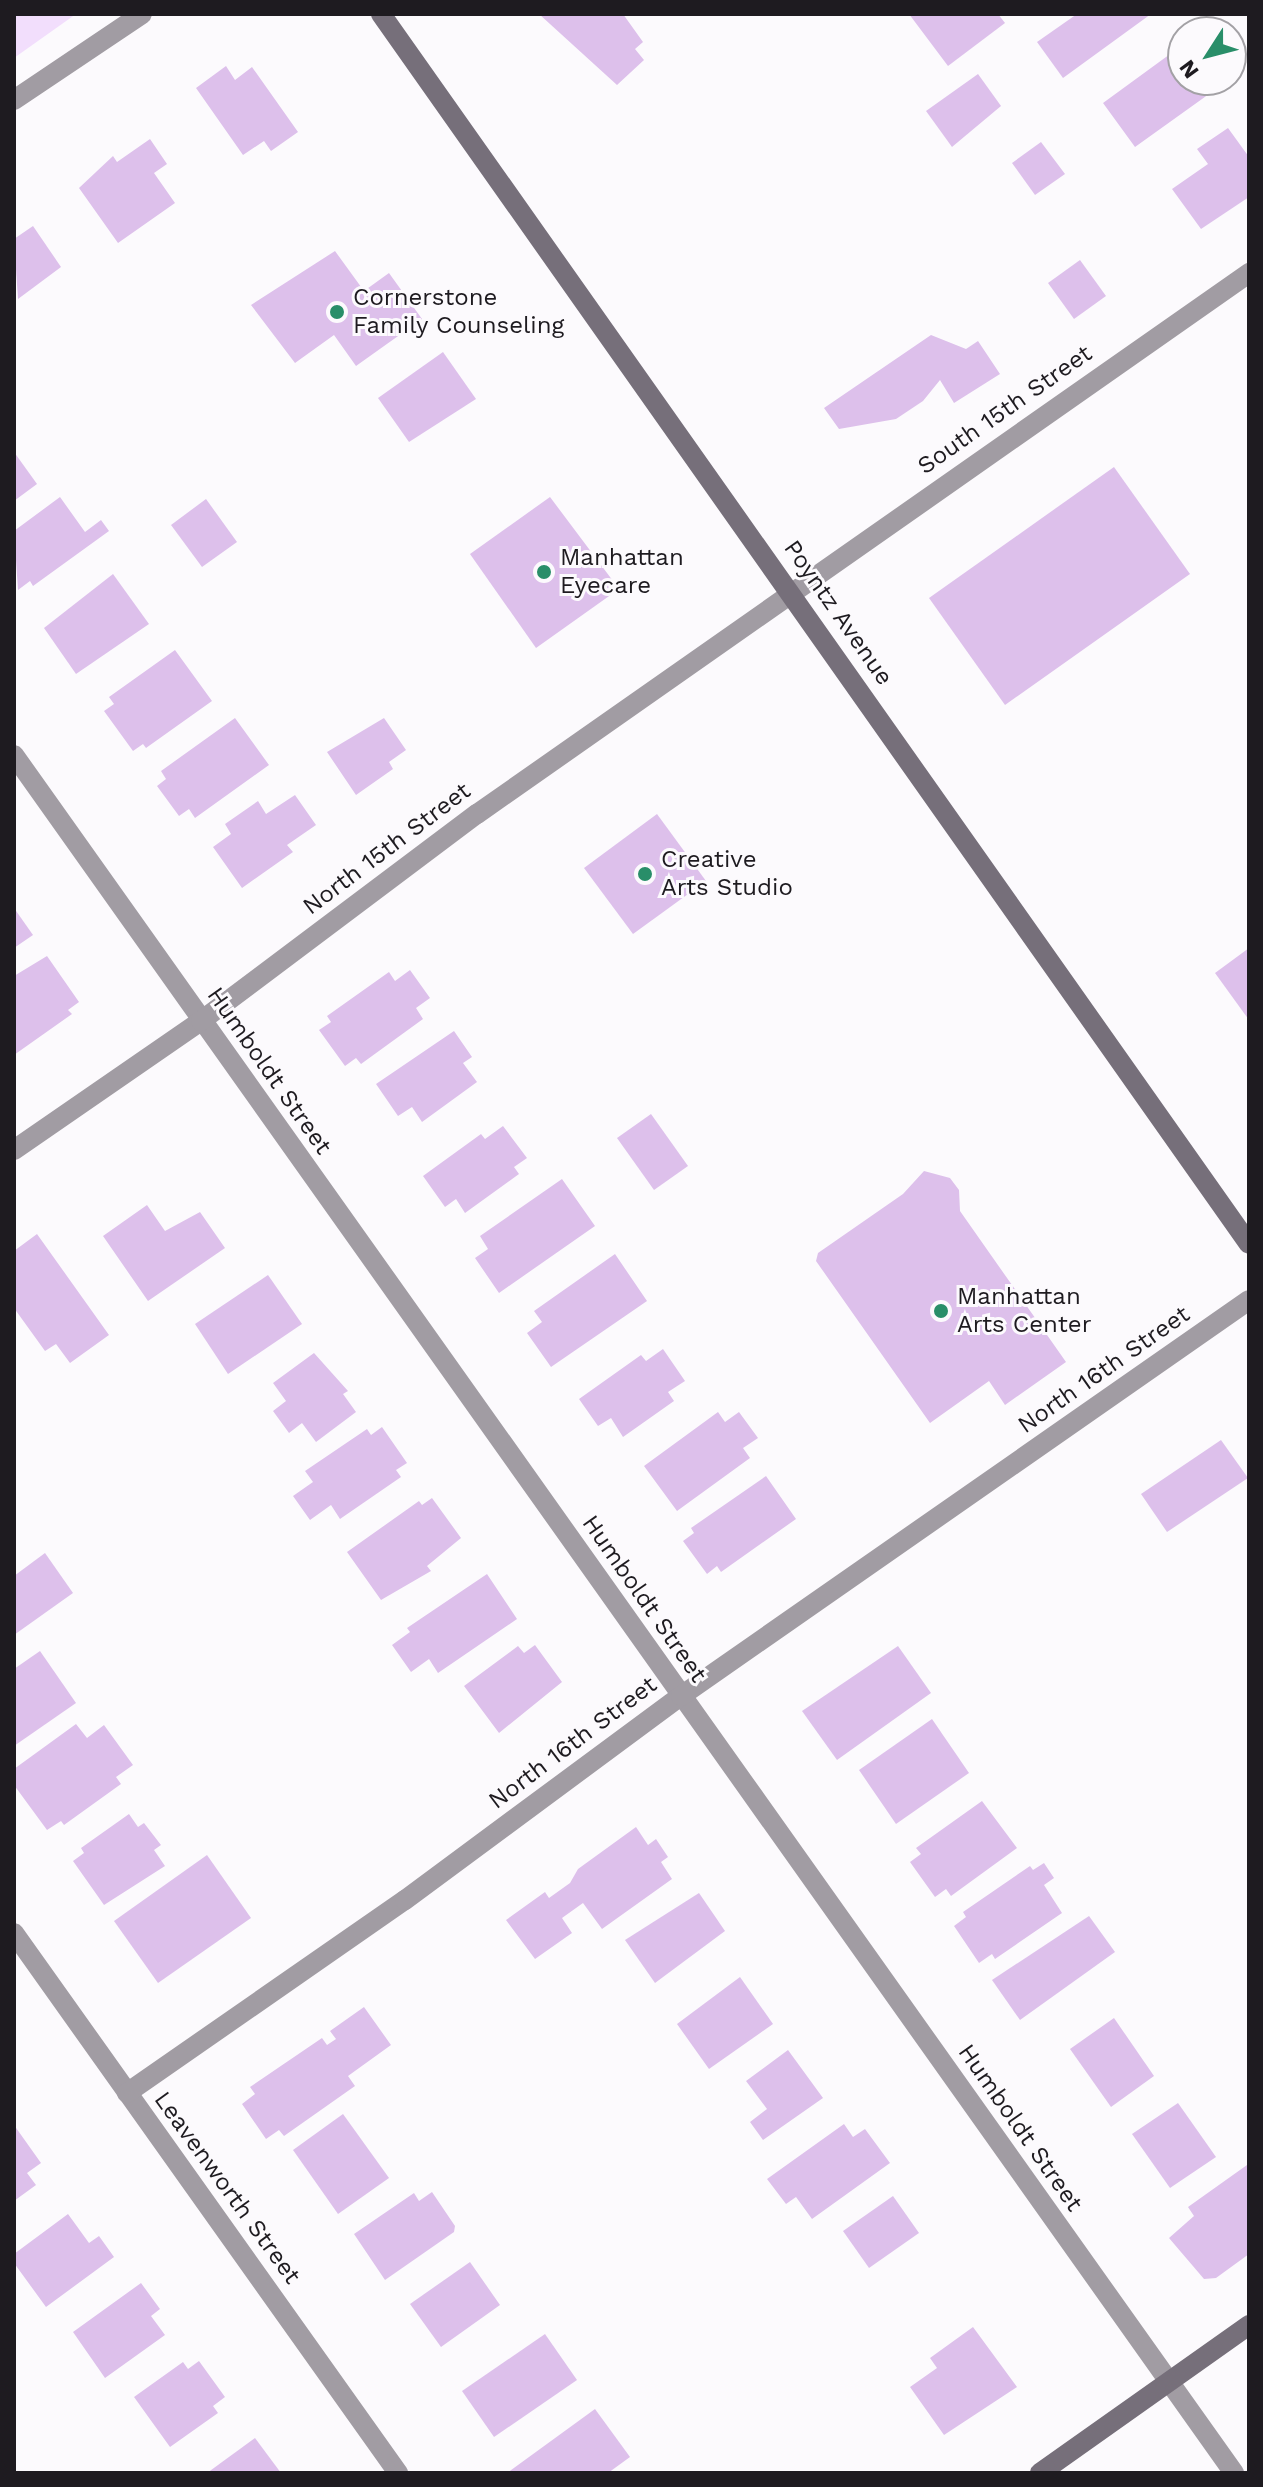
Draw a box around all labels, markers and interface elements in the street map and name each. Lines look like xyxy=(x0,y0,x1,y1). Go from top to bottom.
north arrow xyxy=(1167,16,1247,96)
text: N xyxy=(1174,55,1204,83)
place label: Cornerstone Family Counseling xyxy=(353,284,565,340)
marker: Cornerstone Family Counseling xyxy=(328,303,346,321)
street label: South 15th Street xyxy=(912,339,1098,481)
street label: Poyntz Avenue xyxy=(777,535,899,691)
place label: Manhattan Eyecare xyxy=(560,544,684,600)
marker: Manhattan Eyecare xyxy=(535,563,553,581)
street label: North 15th Street xyxy=(297,777,477,921)
place label: Creative Arts Studio xyxy=(661,846,793,902)
marker: Creative Arts Studio xyxy=(636,865,654,883)
street label: Humboldt Street xyxy=(201,982,337,1160)
place label: Manhattan Arts Center xyxy=(957,1283,1091,1339)
street label: North 16th Street xyxy=(1012,1300,1196,1440)
marker: Manhattan Arts Center xyxy=(932,1302,950,1320)
street label: Humboldt Street xyxy=(576,1510,712,1688)
street label: North 16th Street xyxy=(483,1670,663,1816)
street label: Humboldt Street xyxy=(952,2039,1088,2217)
street label: Leavenworth Street xyxy=(148,2086,306,2290)

